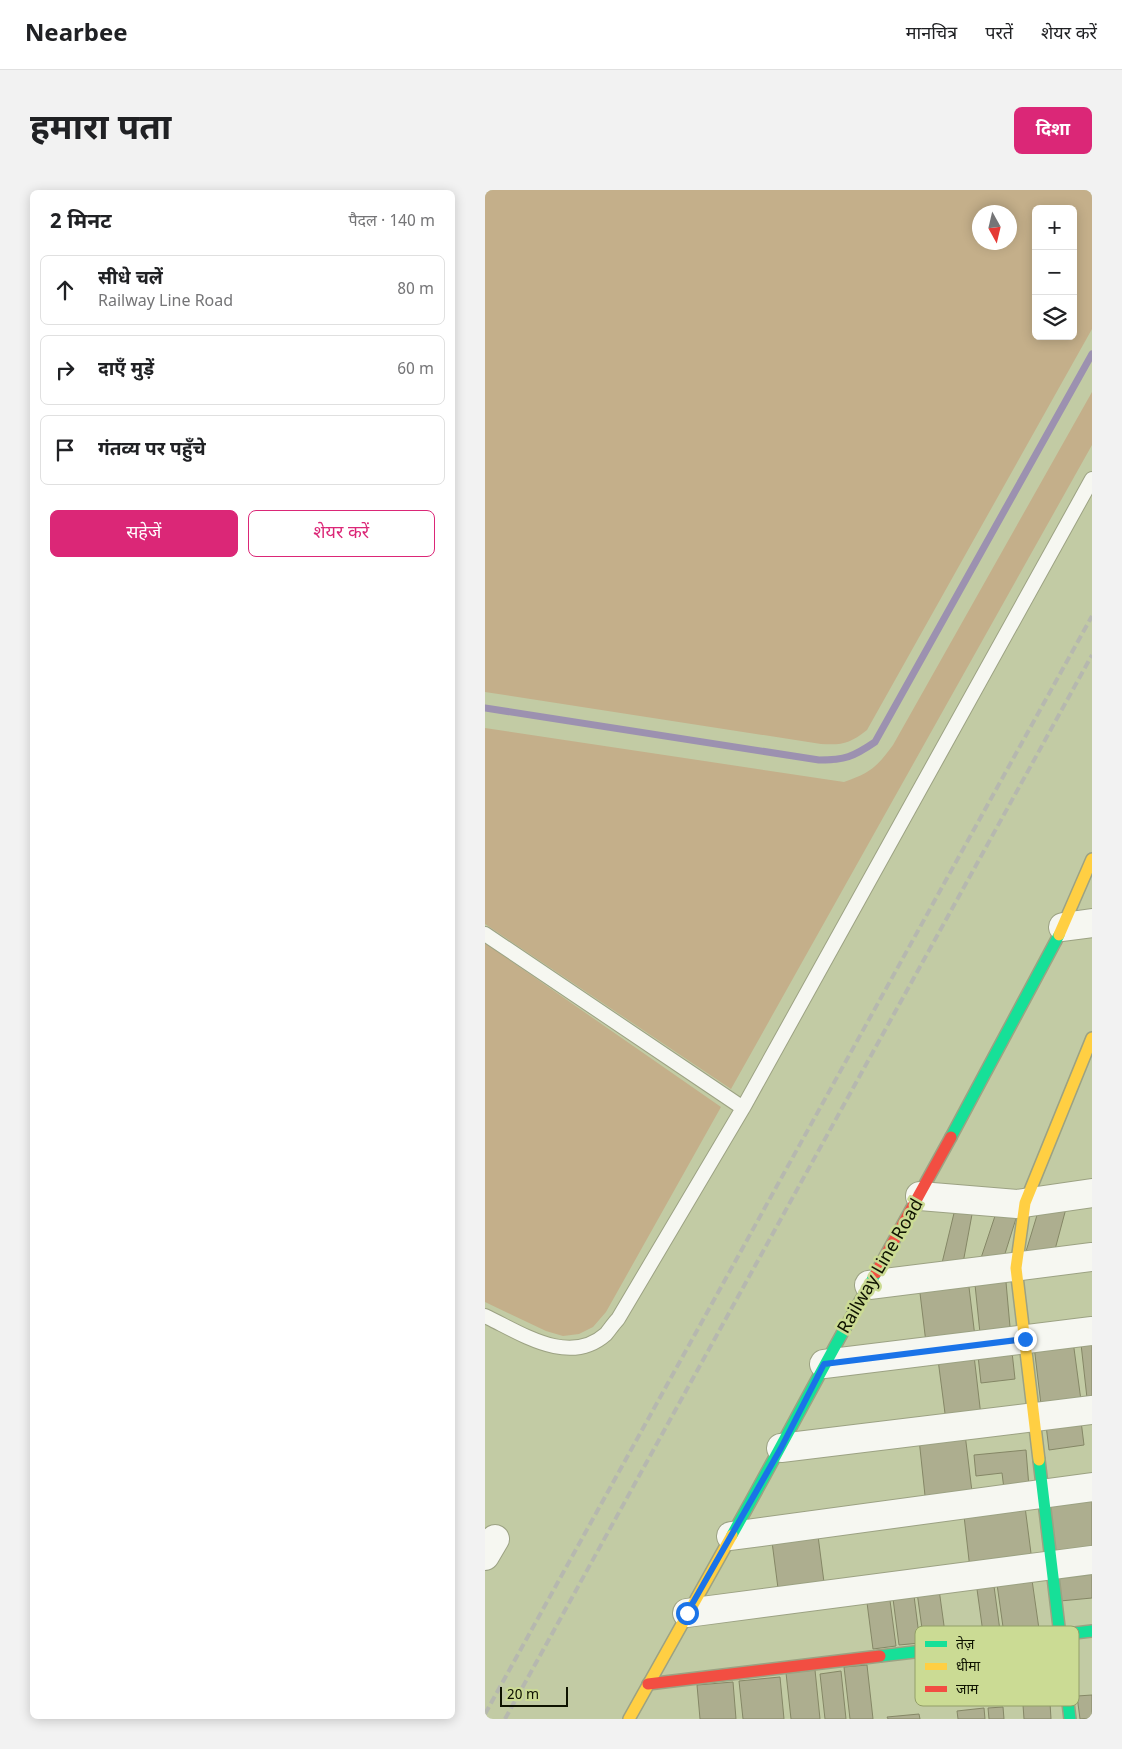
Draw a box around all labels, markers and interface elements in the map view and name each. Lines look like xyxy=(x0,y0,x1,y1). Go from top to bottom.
text: Nearbee xyxy=(25,19,128,51)
text: मानचित्र xyxy=(906,23,957,46)
text: परतें xyxy=(985,23,1013,46)
text: शेयर करें xyxy=(1041,23,1097,46)
button: दिशा xyxy=(1014,107,1092,154)
text: हमारा पता xyxy=(30,108,171,153)
north arrow xyxy=(972,205,1017,250)
map controls xyxy=(1032,205,1077,340)
button: + xyxy=(1032,205,1077,250)
text: 2 मिनट xyxy=(50,209,111,237)
text: पैदल · 140 m xyxy=(348,212,435,233)
button: − xyxy=(1032,250,1077,295)
text: सीधे चलें xyxy=(98,267,163,292)
icon: ahead xyxy=(51,276,79,304)
text: 80 m xyxy=(397,280,434,301)
text: Railway Line Road xyxy=(98,292,233,313)
button: layers xyxy=(1032,295,1077,340)
icon: right xyxy=(51,356,79,384)
text: दाएँ मुड़ें xyxy=(98,358,154,383)
text: 60 m xyxy=(397,360,434,381)
icon: arrive xyxy=(51,436,79,464)
text: गंतव्य पर पहुँचे xyxy=(98,438,206,463)
button: सहेजें xyxy=(50,510,238,557)
button: शेयर करें xyxy=(248,510,435,557)
street label: Railway Line Road xyxy=(833,1195,929,1338)
route end xyxy=(1014,1328,1037,1351)
route start xyxy=(676,1602,699,1625)
legend xyxy=(915,1626,1079,1706)
text: तेज़ xyxy=(956,1635,975,1655)
text: धीमा xyxy=(956,1658,981,1677)
text: जाम xyxy=(956,1681,979,1700)
scale bar xyxy=(500,1684,567,1707)
text: 20 m xyxy=(507,1686,539,1705)

